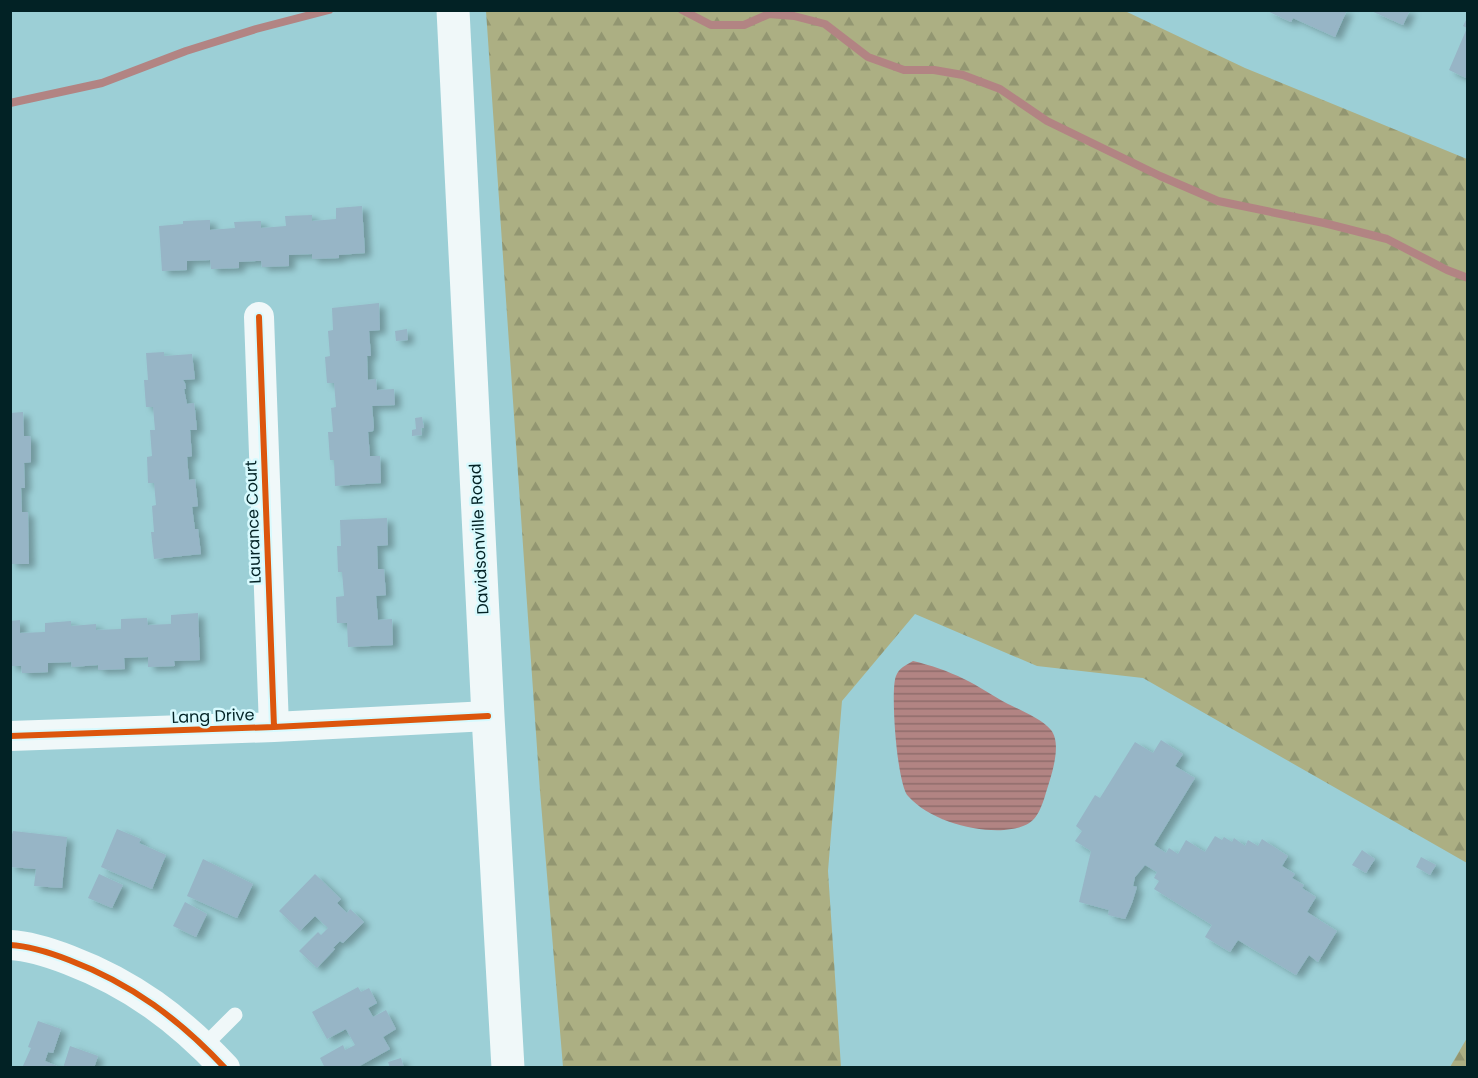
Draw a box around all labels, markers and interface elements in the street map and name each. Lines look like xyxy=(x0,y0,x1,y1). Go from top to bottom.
street label: Laurance Court xyxy=(239,460,267,584)
street label: Davidsonville Road xyxy=(464,463,494,615)
street label: Lang Drive xyxy=(171,703,255,729)

